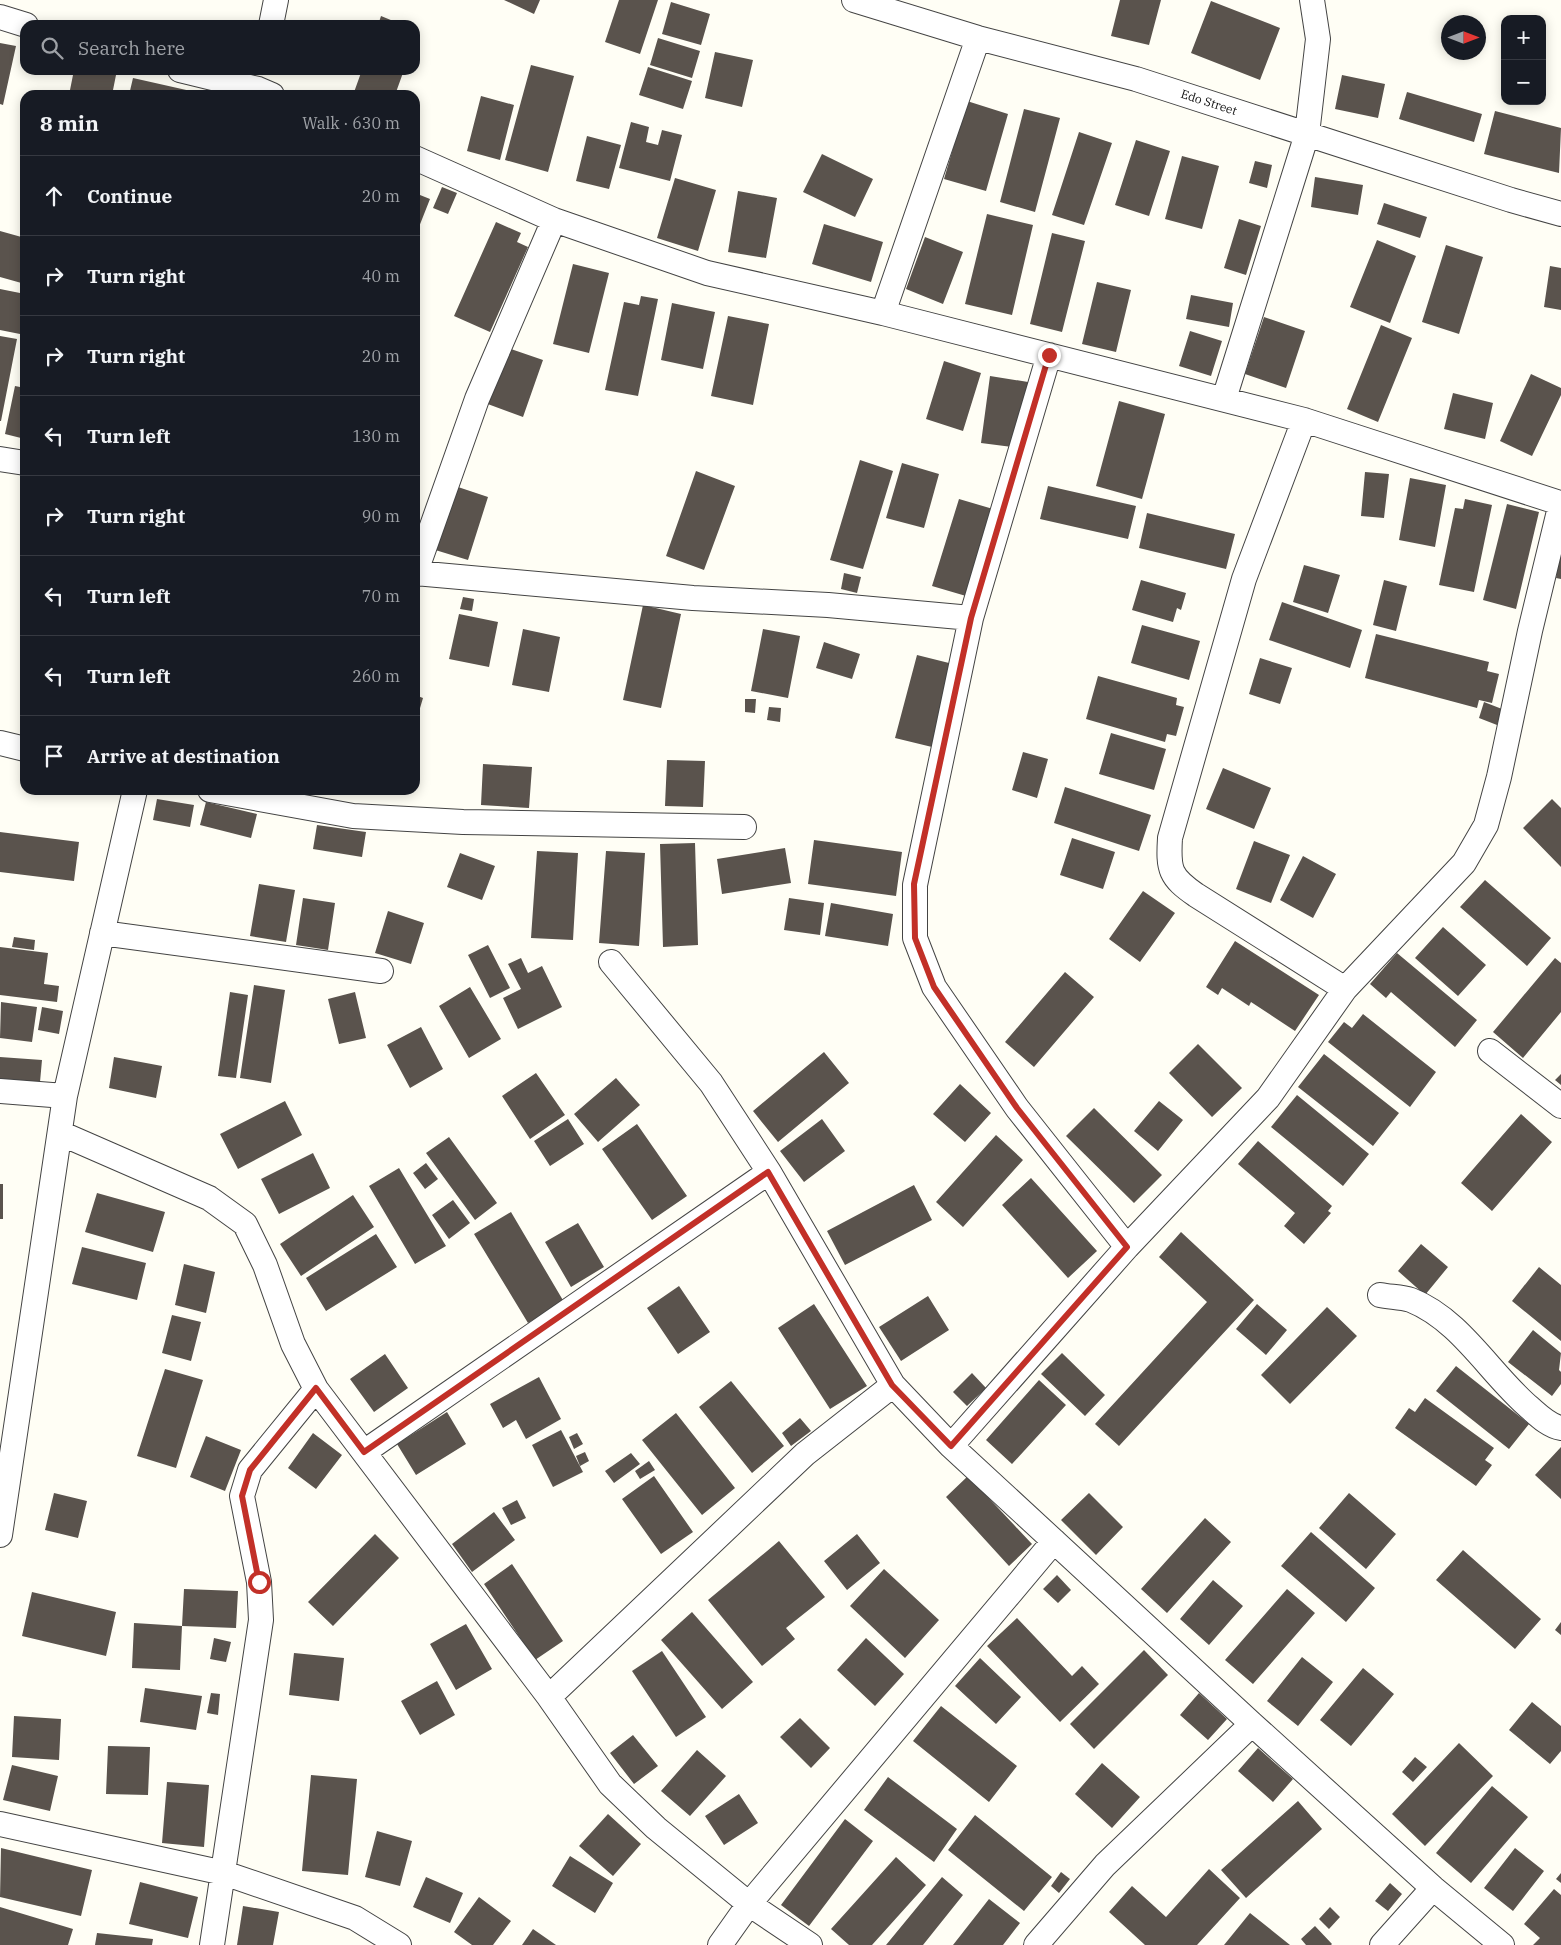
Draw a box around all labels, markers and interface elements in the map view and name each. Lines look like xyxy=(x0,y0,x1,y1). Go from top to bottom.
north arrow xyxy=(1441,15,1486,60)
map controls xyxy=(1501,15,1546,105)
button: + xyxy=(1501,15,1546,60)
search box xyxy=(20,20,420,75)
icon: search xyxy=(38,34,66,62)
text: Search here xyxy=(78,36,185,60)
button: − xyxy=(1501,60,1546,105)
street label: Edo Street xyxy=(1179,86,1239,118)
text: 8 min xyxy=(40,109,99,137)
text: Walk · 630 m xyxy=(302,113,400,133)
icon: ahead xyxy=(40,182,68,210)
text: Continue xyxy=(87,184,172,208)
text: 20 m xyxy=(362,186,400,206)
icon: right xyxy=(40,262,68,290)
text: Turn right xyxy=(87,264,185,288)
text: 40 m xyxy=(362,266,400,286)
icon: right xyxy=(40,342,68,370)
text: Turn right xyxy=(87,344,185,368)
route end xyxy=(1038,344,1061,367)
text: 20 m xyxy=(362,346,400,366)
icon: left xyxy=(40,422,68,450)
text: Turn left xyxy=(87,424,170,448)
text: 130 m xyxy=(352,426,400,446)
icon: right xyxy=(40,502,68,530)
text: Turn right xyxy=(87,504,185,528)
text: 90 m xyxy=(362,506,400,526)
icon: left xyxy=(40,582,68,610)
text: Turn left xyxy=(87,584,170,608)
text: 70 m xyxy=(362,586,400,606)
icon: left xyxy=(40,662,68,690)
text: Turn left xyxy=(87,664,170,688)
text: 260 m xyxy=(352,666,400,686)
icon: arrive xyxy=(40,742,68,770)
text: Arrive at destination xyxy=(87,744,280,768)
route start xyxy=(248,1571,271,1594)

